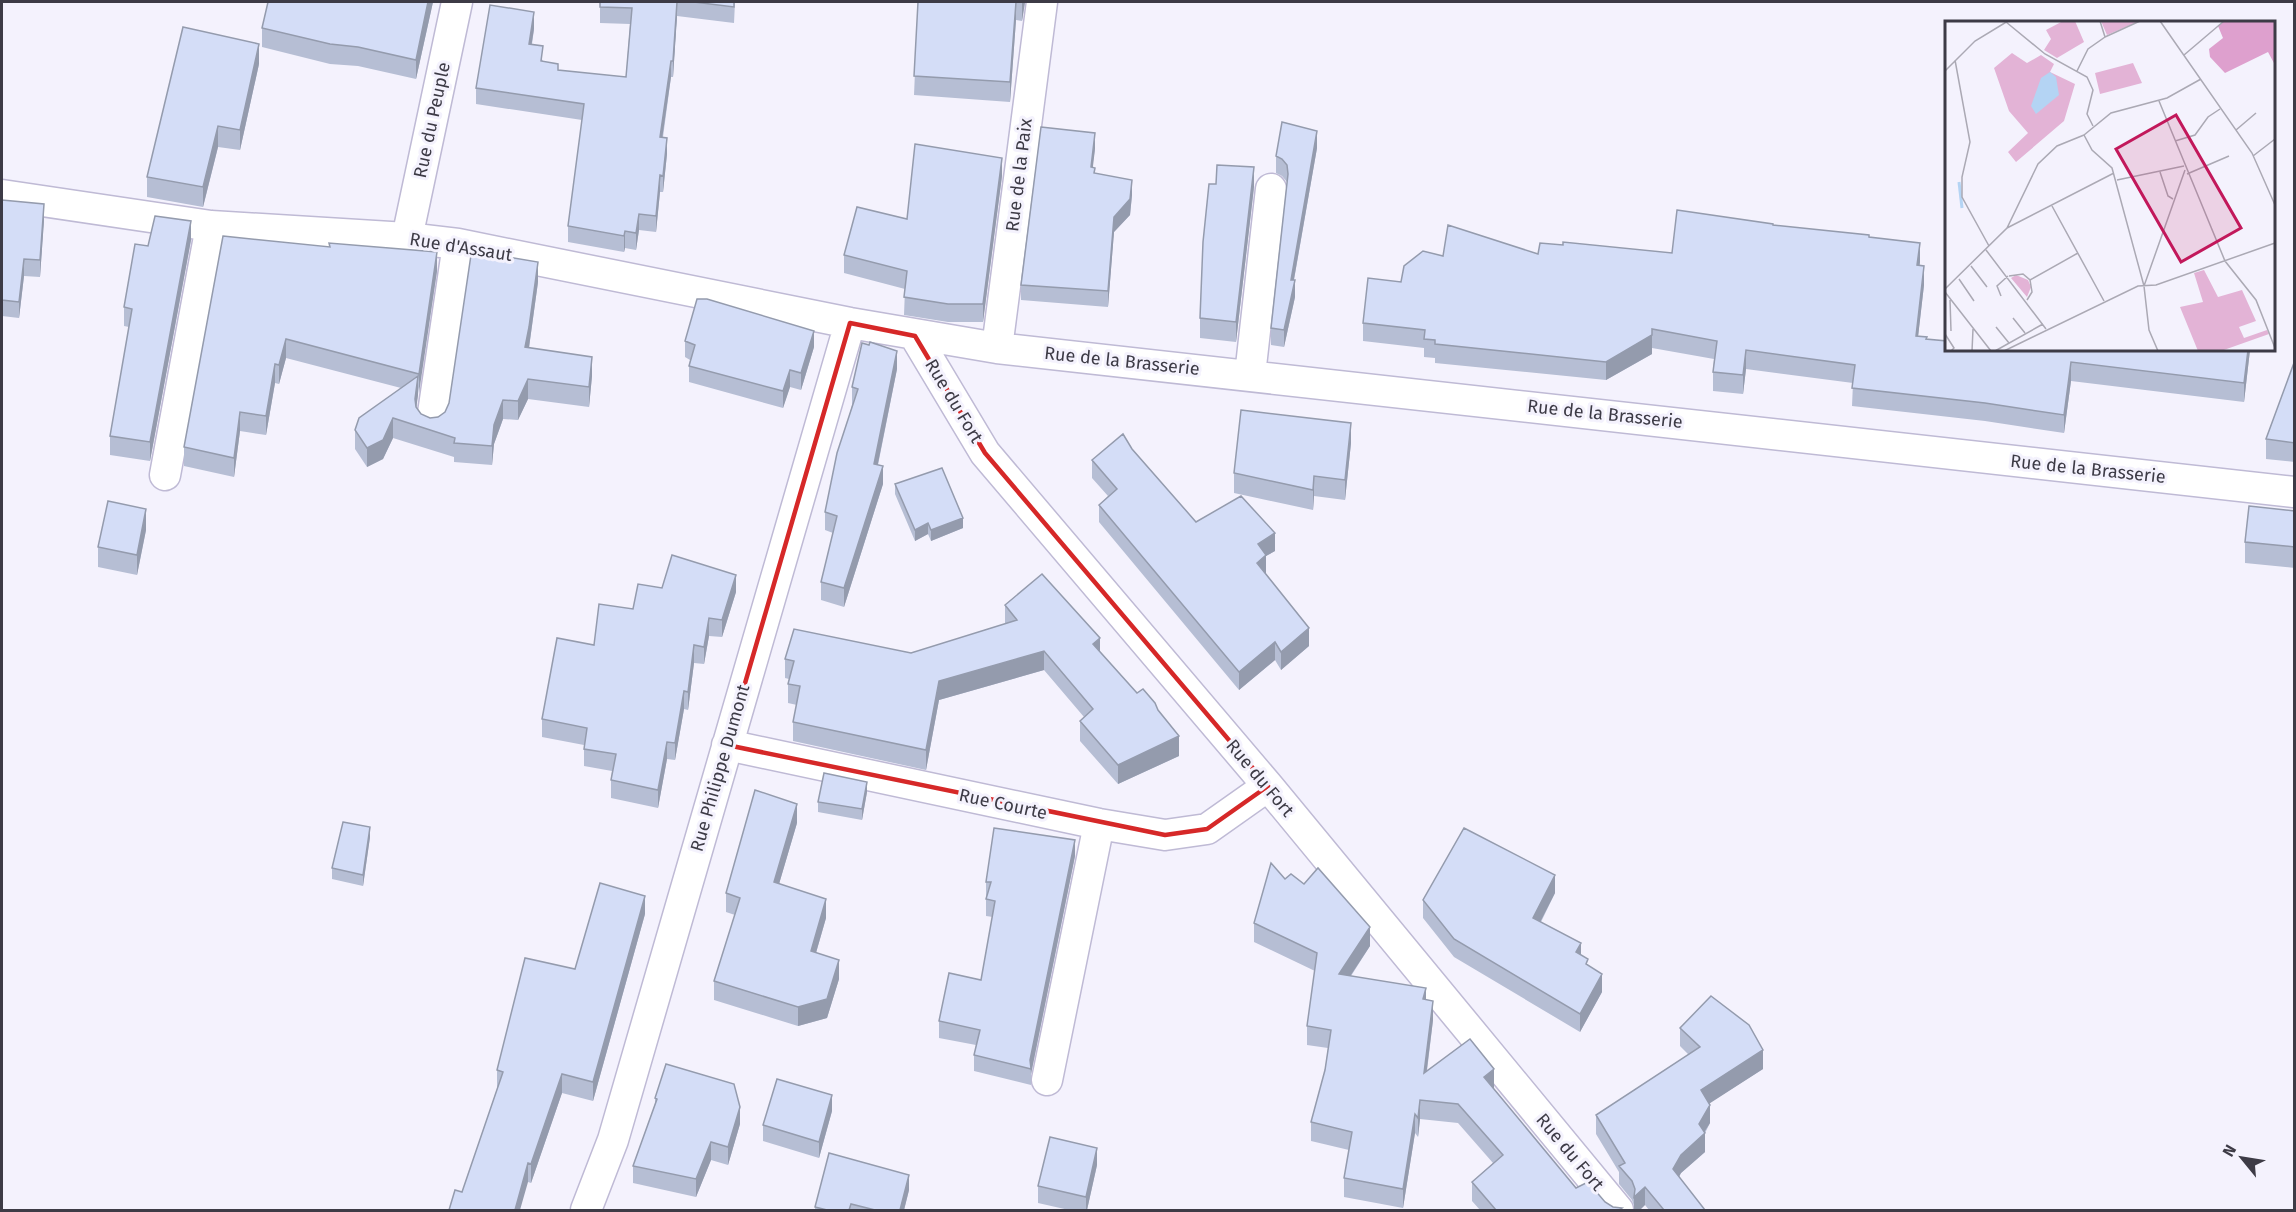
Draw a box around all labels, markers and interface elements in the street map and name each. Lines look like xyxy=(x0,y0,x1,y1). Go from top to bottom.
inset map xyxy=(1945,21,2275,351)
street label: Rue du Peuple xyxy=(409,60,455,180)
street label: Rue de la Paix xyxy=(1001,117,1037,233)
street label: Rue d'Assaut xyxy=(408,228,514,266)
street label: Rue de la Brasserie xyxy=(1043,342,1201,380)
street label: Rue du Fort xyxy=(920,355,988,447)
street label: Rue de la Brasserie xyxy=(1526,395,1684,433)
street label: Rue de la Brasserie xyxy=(2009,450,2167,488)
street label: Rue Philippe Dumont xyxy=(686,681,755,854)
street label: Rue du Fort xyxy=(1221,735,1299,822)
street label: Rue Courte xyxy=(957,784,1049,824)
street label: Rue du Fort xyxy=(1531,1109,1609,1196)
north arrow xyxy=(2212,1128,2272,1188)
text: N xyxy=(2219,1141,2240,1160)

